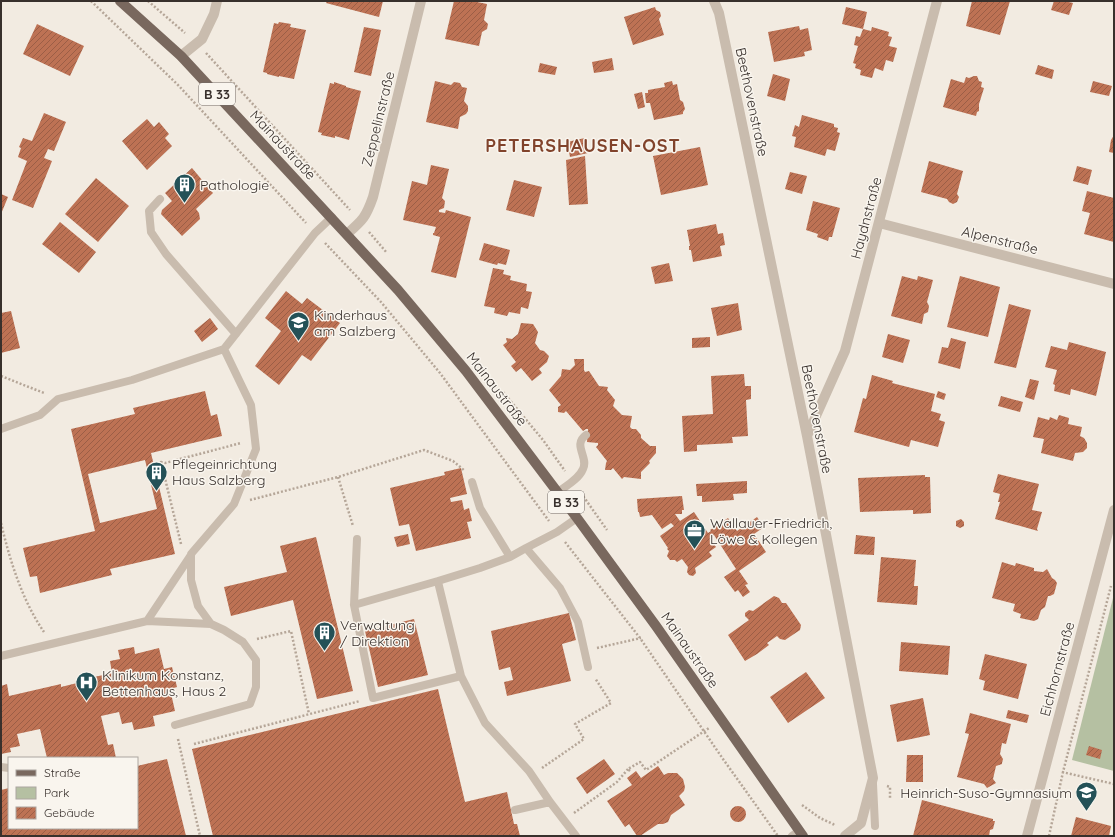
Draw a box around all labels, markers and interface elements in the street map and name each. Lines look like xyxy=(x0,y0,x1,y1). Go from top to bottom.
street label: Beethovenstraße xyxy=(732,46,772,158)
street label: Zeppelinstraße xyxy=(357,69,399,168)
road number: B 33 xyxy=(199,83,235,105)
street label: Mainaustraße xyxy=(246,106,320,184)
district label: PETERSHAUSEN-OST xyxy=(485,134,681,157)
building icon: Pathologie xyxy=(171,172,197,205)
street label: Haydnstraße xyxy=(846,175,886,261)
place label: Pathologie xyxy=(200,176,269,194)
street label: Alpenstraße xyxy=(960,222,1040,258)
place label: Kinderhaus am Salzberg xyxy=(314,306,396,340)
school or university icon: Kinderhaus am Salzberg xyxy=(286,310,312,343)
street label: Mainaustraße xyxy=(463,348,532,430)
street label: Beethovenstraße xyxy=(798,363,836,475)
place label: Pflegeinrichtung Haus Salzberg xyxy=(172,455,277,489)
building icon: Pflegeinrichtung Haus Salzberg xyxy=(143,459,169,492)
road number: B 33 xyxy=(548,491,584,513)
place label: Wallauer-Friedrich, Löwe & Kollegen xyxy=(710,514,833,548)
office icon: Wallauer-Friedrich, Löwe & Kollegen xyxy=(681,518,707,551)
street label: Mainaustraße xyxy=(657,608,723,692)
place label: Verwaltung / Direktion xyxy=(340,616,415,650)
building icon: Verwaltung / Direktion xyxy=(312,620,338,653)
street label: Eichhornstraße xyxy=(1036,620,1078,718)
place label: Klinikum Konstanz, Bettenhaus, Haus 2 xyxy=(102,666,227,700)
hospital icon: Klinikum Konstanz, Bettenhaus, Haus 2 xyxy=(74,670,100,703)
legend xyxy=(8,757,138,829)
text: Straße xyxy=(44,765,81,780)
school or university icon: Heinrich-Suso-Gymnasium xyxy=(1074,780,1100,813)
place label: Heinrich-Suso-Gymnasium xyxy=(900,784,1072,802)
text: Park xyxy=(44,785,69,800)
text: Gebäude xyxy=(44,805,95,820)

